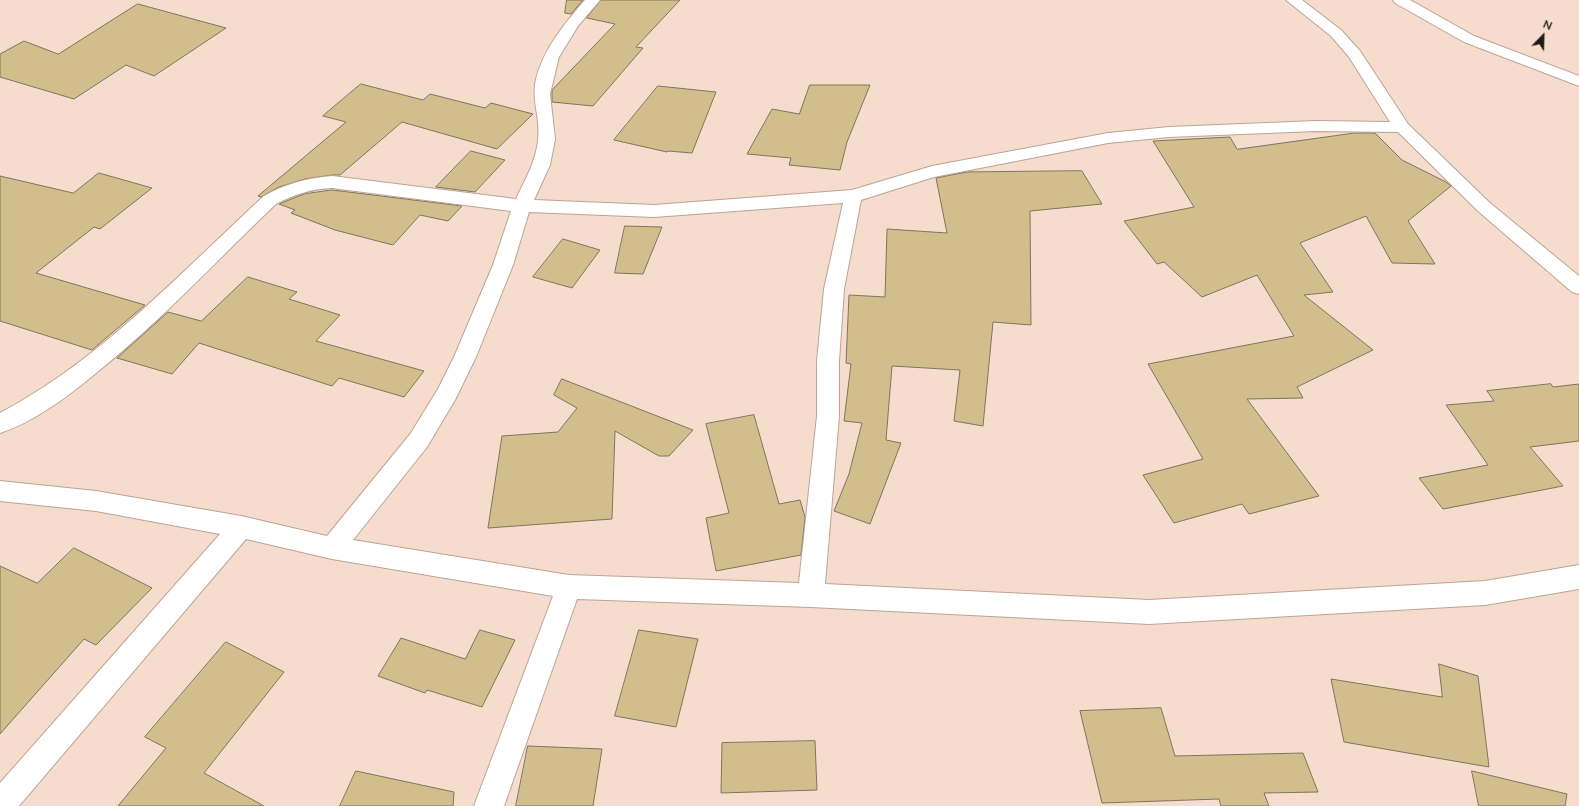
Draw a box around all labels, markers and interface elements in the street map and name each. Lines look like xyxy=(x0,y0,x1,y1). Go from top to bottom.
north arrow xyxy=(1523,16,1563,56)
text: N xyxy=(1541,17,1554,32)

